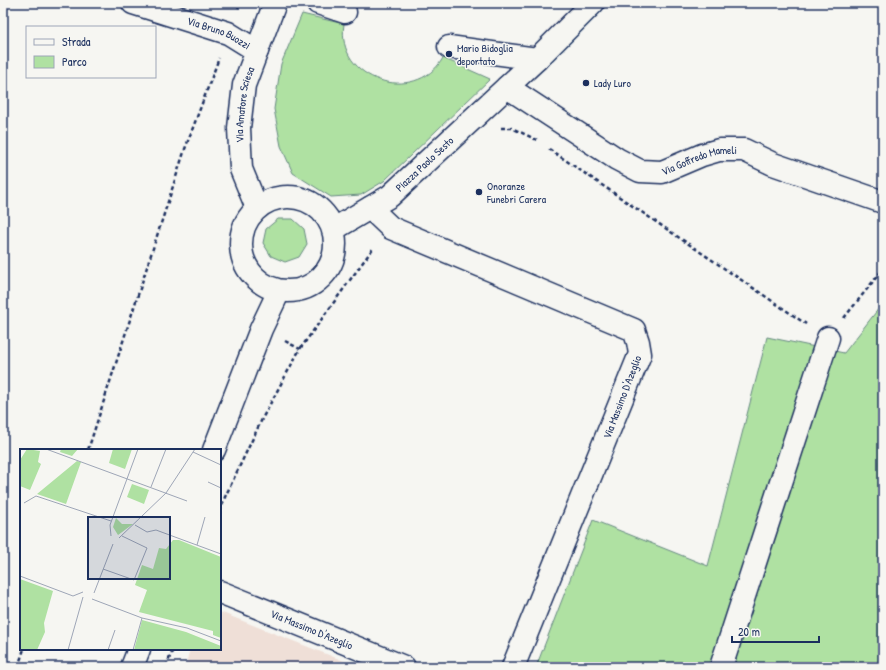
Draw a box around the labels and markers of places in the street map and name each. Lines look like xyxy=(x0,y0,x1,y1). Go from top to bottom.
place label: Mario Bidoglia deportato xyxy=(457,41,514,68)
marker: Mario Bidoglia deportato xyxy=(444,49,454,59)
place label: Lady Luro xyxy=(594,76,632,90)
marker: Lady Luro xyxy=(581,78,591,88)
place label: Onoranze Funebri Carera xyxy=(486,179,547,206)
marker: Onoranze Funebri Carera xyxy=(474,187,484,197)

